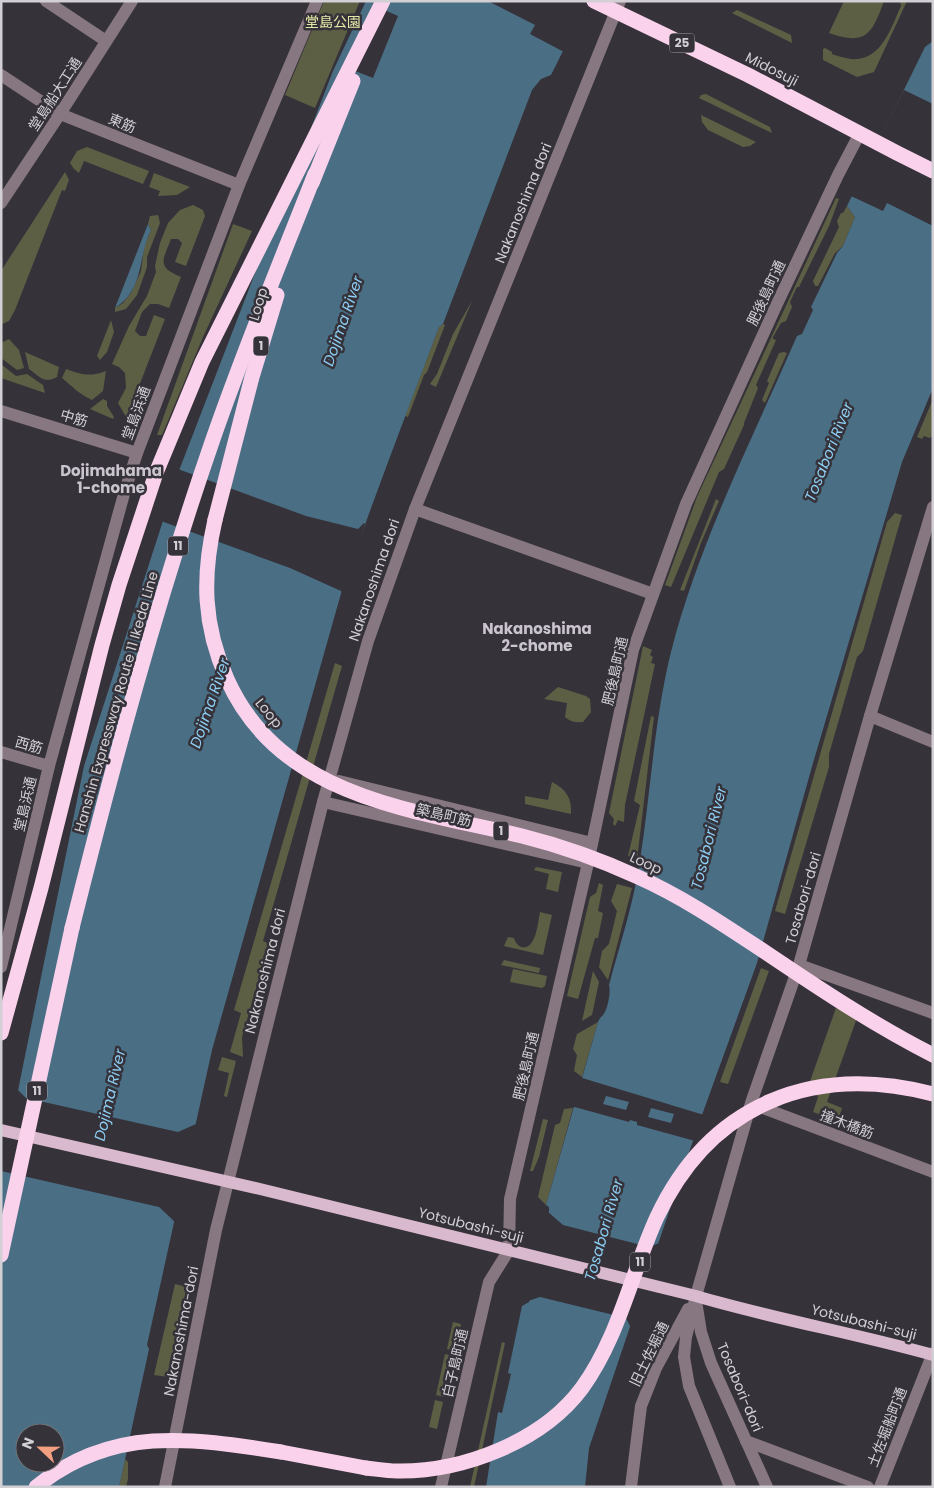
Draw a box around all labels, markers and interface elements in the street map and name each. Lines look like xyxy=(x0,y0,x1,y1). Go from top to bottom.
park label: 堂島公園 xyxy=(305,12,361,32)
road number: 25 xyxy=(670,34,694,52)
street label: Midosuji xyxy=(742,47,802,91)
street label: 堂島船大工通 xyxy=(24,53,86,135)
street label: 東筋 xyxy=(105,108,139,138)
street label: Nakanoshima dori xyxy=(490,140,556,266)
street label: 肥後島町通 xyxy=(742,257,790,329)
water label: Dojima River xyxy=(317,273,368,369)
street label: Loop xyxy=(244,285,272,323)
road number: 1 xyxy=(254,336,268,356)
street label: 堂島浜通 xyxy=(117,383,155,443)
water label: Tosabori River xyxy=(799,399,858,505)
street label: 中筋 xyxy=(58,404,90,432)
district label: Dojimahama 1-chome xyxy=(60,460,162,498)
street label: Nakanoshima dori xyxy=(344,516,404,644)
road number: 11 xyxy=(168,536,188,556)
street label: Hanshin Expressway Route 11 Ikeda Line xyxy=(69,569,163,835)
district label: Nakanoshima 2-chome xyxy=(482,618,592,656)
street label: 肥後島町通 xyxy=(597,635,633,707)
water label: Dojima River xyxy=(184,655,235,751)
street label: Loop xyxy=(251,694,287,732)
street label: 西筋 xyxy=(13,732,45,758)
street label: 堂島浜通 xyxy=(9,774,41,834)
water label: Tosabori River xyxy=(686,784,732,892)
street label: 築島町筋 xyxy=(414,799,474,831)
road number: 1 xyxy=(494,821,508,840)
street label: Loop xyxy=(627,847,665,879)
street label: Tosabori-dori xyxy=(780,849,826,947)
street label: Nakanoshima dori xyxy=(240,906,290,1036)
street label: 肥後島町通 xyxy=(508,1030,544,1102)
water label: Dojima River xyxy=(89,1046,130,1143)
road number: 11 xyxy=(27,1082,47,1100)
street label: 撞木橋筋 xyxy=(817,1105,877,1143)
water label: Tosabori River xyxy=(579,1176,628,1283)
street label: Yotsubashi-suji xyxy=(416,1202,526,1248)
road number: 11 xyxy=(630,1252,650,1272)
street label: Nakanoshima-dori xyxy=(159,1264,203,1398)
street label: Yotsubashi-suji xyxy=(809,1299,919,1345)
street label: 旧土佐堀通 xyxy=(625,1318,673,1390)
street label: 白子島町通 xyxy=(437,1327,473,1399)
street label: Tosabori-dori xyxy=(712,1339,768,1435)
street label: 土佐堀船町通 xyxy=(863,1384,911,1470)
north arrow xyxy=(15,1423,65,1473)
text: N xyxy=(17,1435,39,1452)

